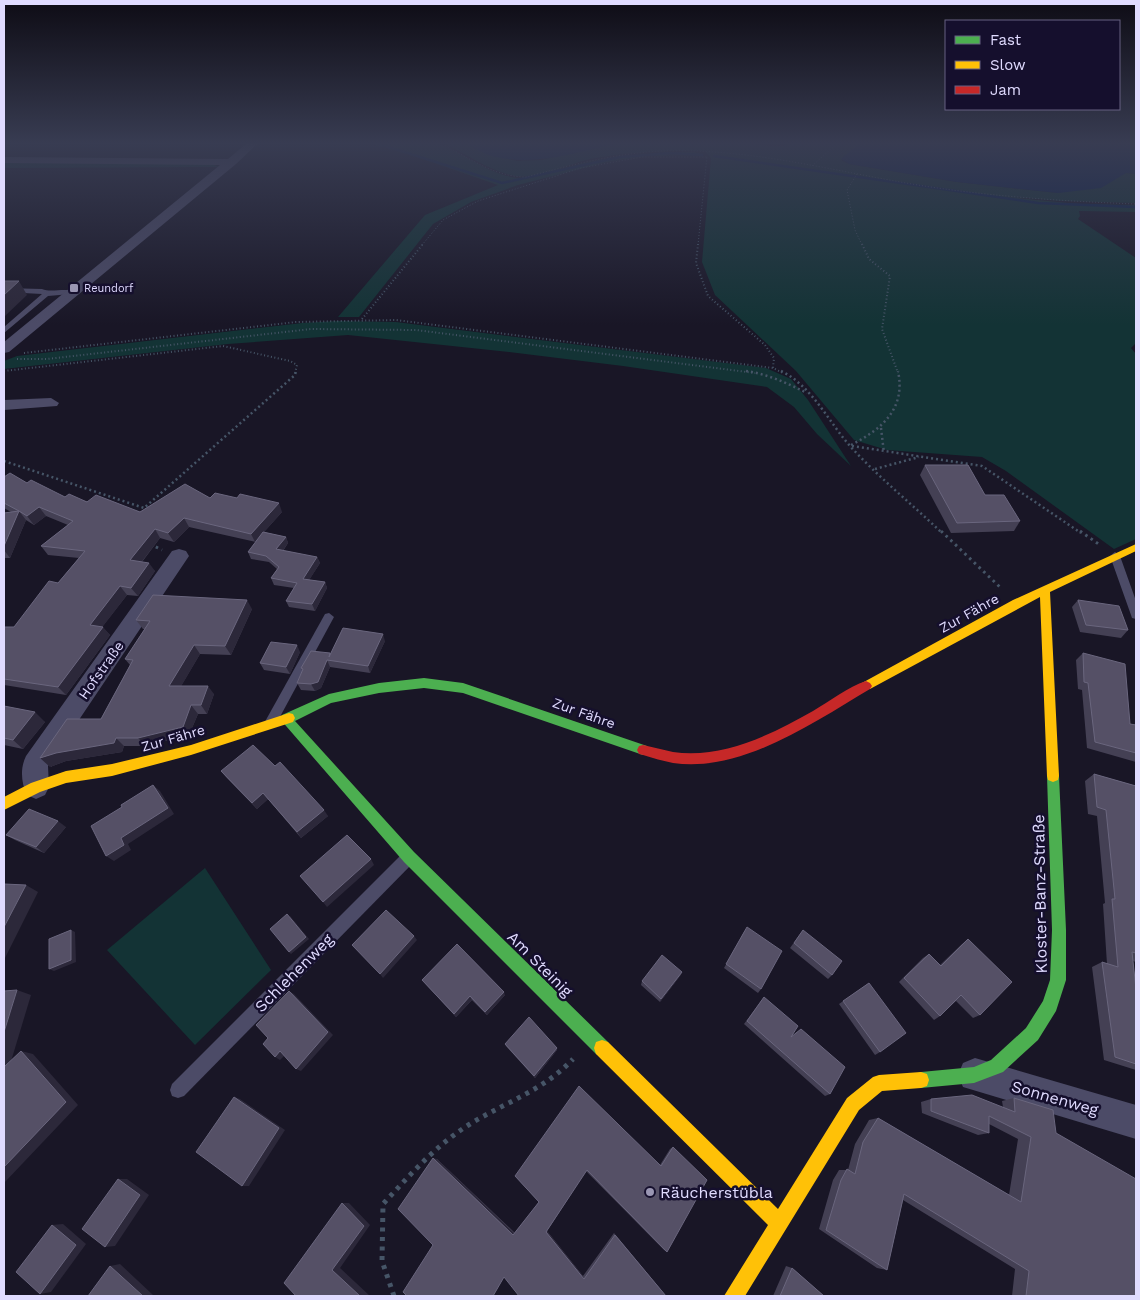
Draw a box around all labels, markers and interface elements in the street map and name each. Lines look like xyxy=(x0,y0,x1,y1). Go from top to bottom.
legend xyxy=(945,20,1120,110)
text: Fast xyxy=(990,31,1022,49)
text: Slow xyxy=(990,56,1026,74)
text: Jam xyxy=(990,81,1021,99)
marker: Reundorf xyxy=(68,282,80,294)
place label: Reundorf xyxy=(84,282,134,295)
street label: Zur Fähre xyxy=(937,590,1001,636)
street label: Hofstraße xyxy=(75,638,127,702)
street label: Zur Fähre xyxy=(551,694,617,732)
street label: Zur Fähre xyxy=(139,721,207,755)
street label: Kloster-Banz-Straße xyxy=(1029,814,1051,974)
street label: Am Steinig xyxy=(503,927,577,1001)
street label: Schlehenweg xyxy=(251,930,337,1016)
street label: Sonnenweg xyxy=(1009,1077,1101,1120)
place label: Räucherstübla xyxy=(660,1183,773,1202)
marker: Räucherstübla xyxy=(644,1186,656,1198)

